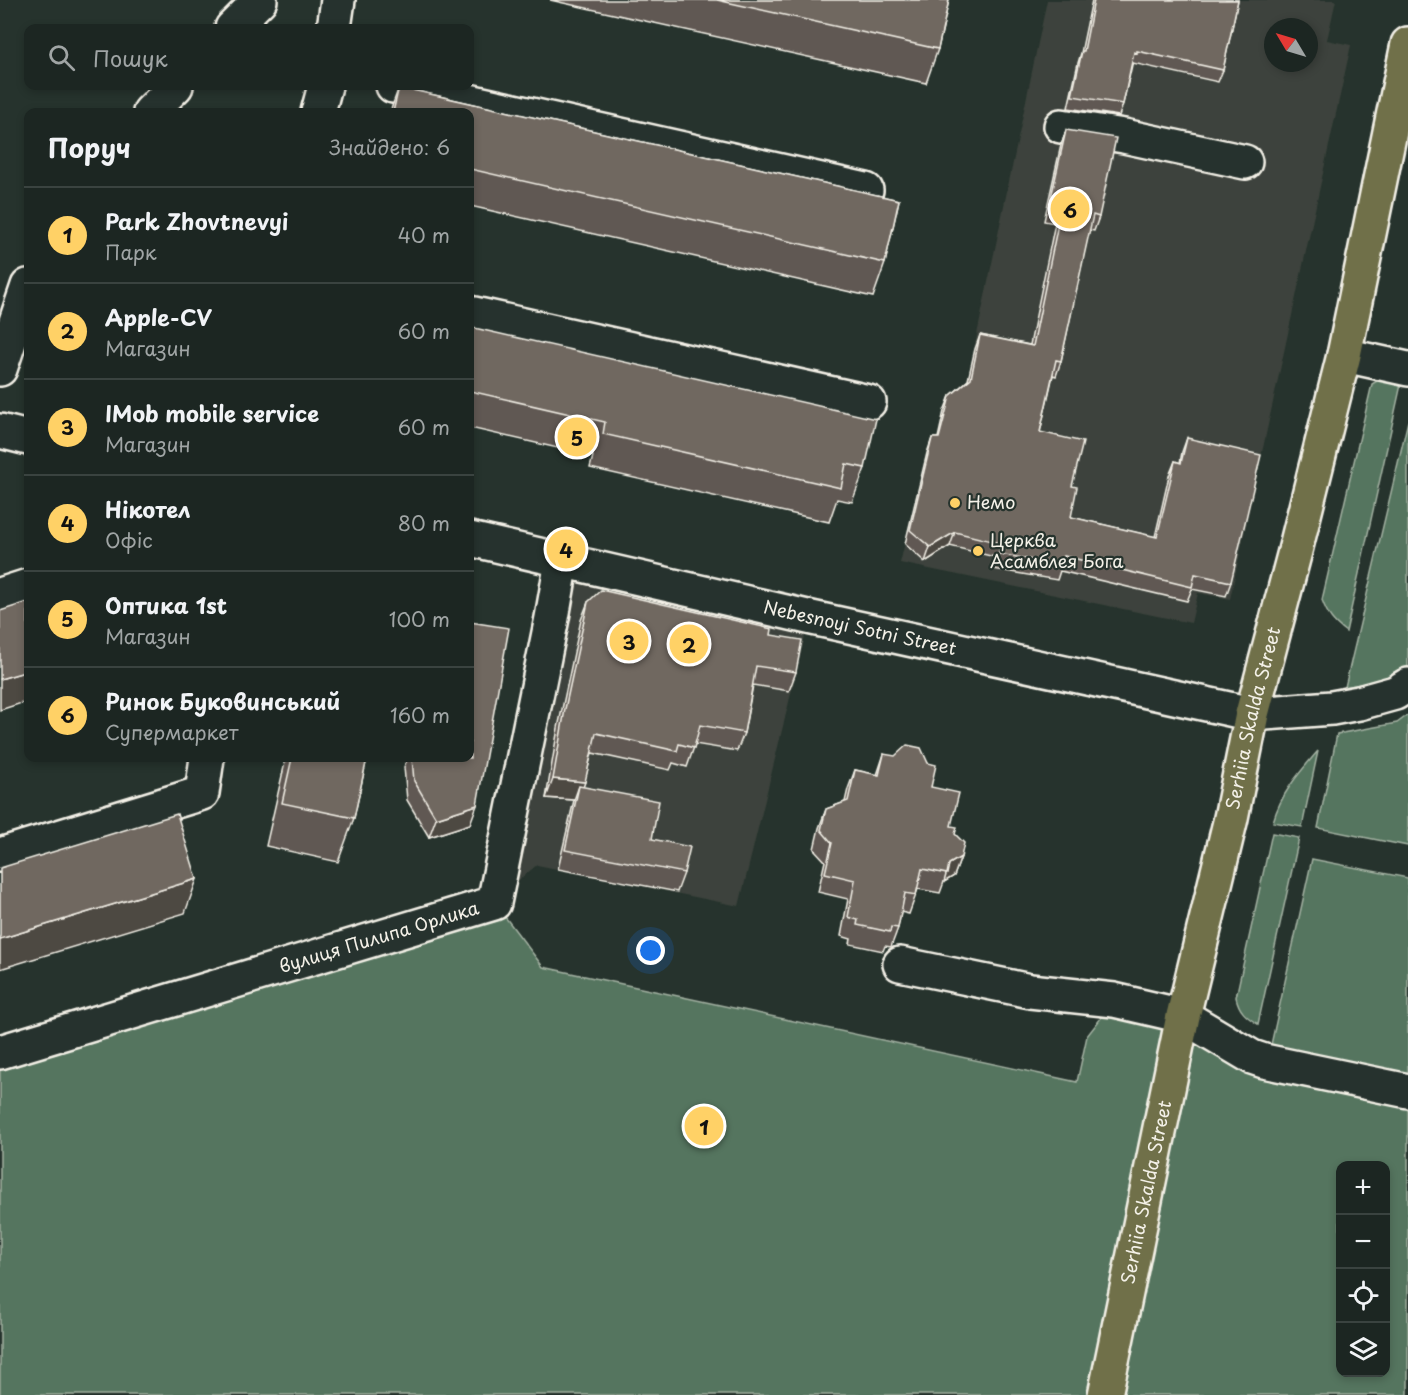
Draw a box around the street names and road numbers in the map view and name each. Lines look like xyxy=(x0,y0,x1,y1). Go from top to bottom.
street label: Nebesnoyi Sotni Street xyxy=(761,592,959,661)
street label: Serhiia Skalda Street xyxy=(1218,623,1287,812)
street label: вулиця Пилипа Орлика xyxy=(275,893,483,979)
street label: Serhiia Skalda Street xyxy=(1113,1098,1177,1286)

